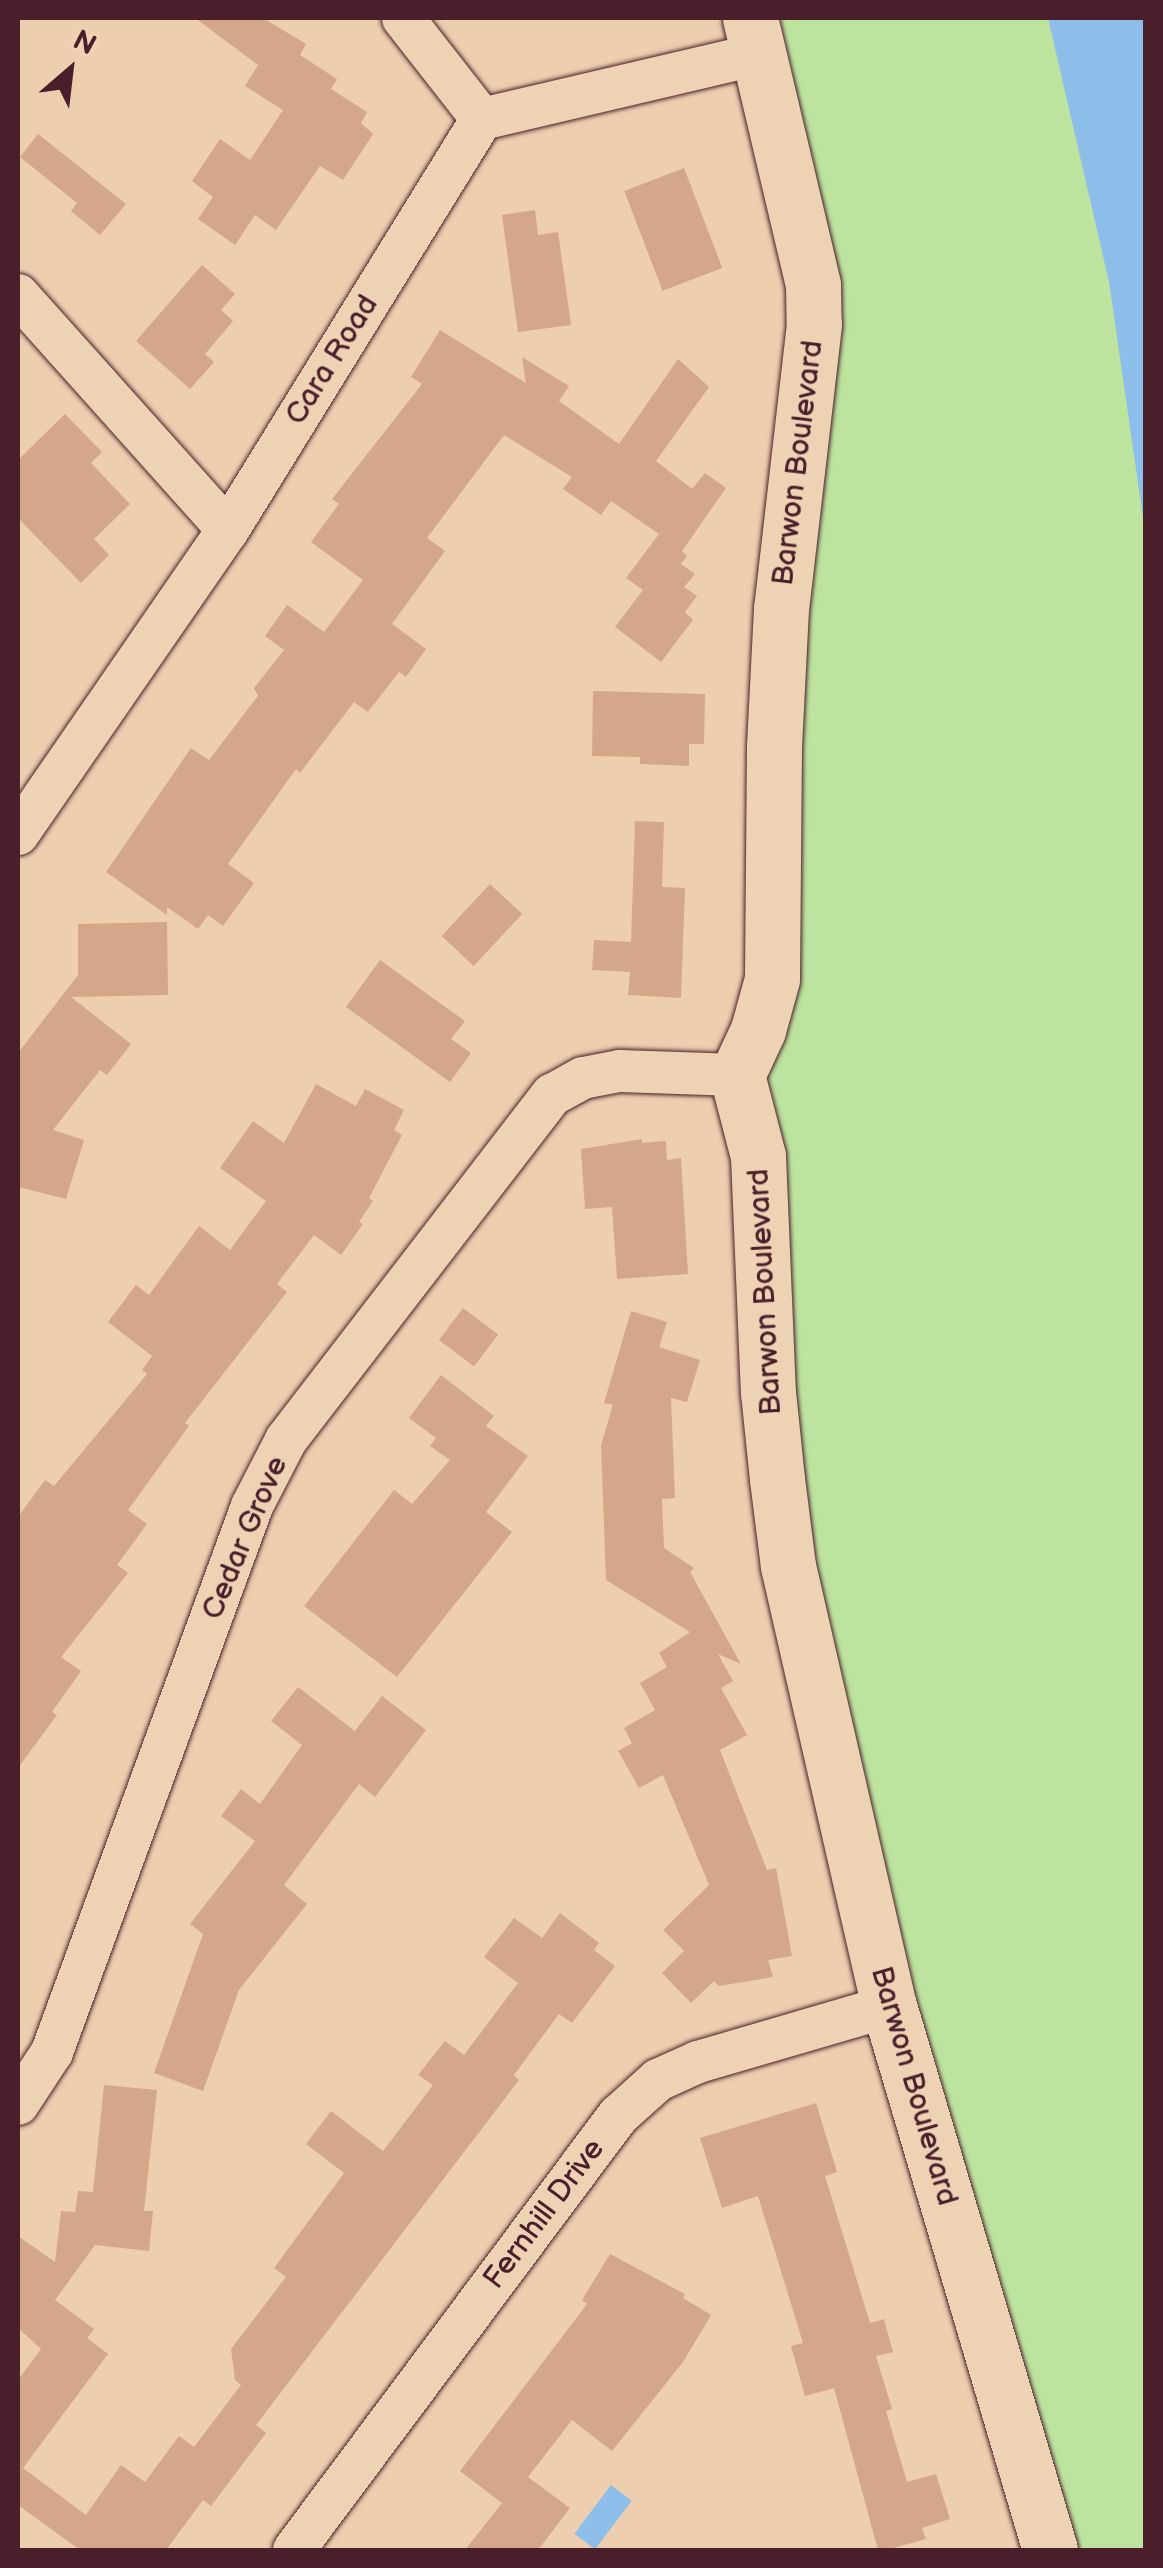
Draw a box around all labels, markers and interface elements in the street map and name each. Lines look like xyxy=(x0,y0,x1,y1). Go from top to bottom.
north arrow xyxy=(20,20,120,120)
text: N xyxy=(67,24,101,63)
street label: Cara Road xyxy=(278,288,386,432)
street label: Barwon Boulevard xyxy=(765,338,831,588)
street label: Barwon Boulevard xyxy=(741,1168,789,1416)
street label: Cedar Grove xyxy=(195,1451,295,1625)
street label: Barwon Boulevard xyxy=(863,1962,965,2210)
street label: Fernhill Drive xyxy=(476,2132,612,2296)

